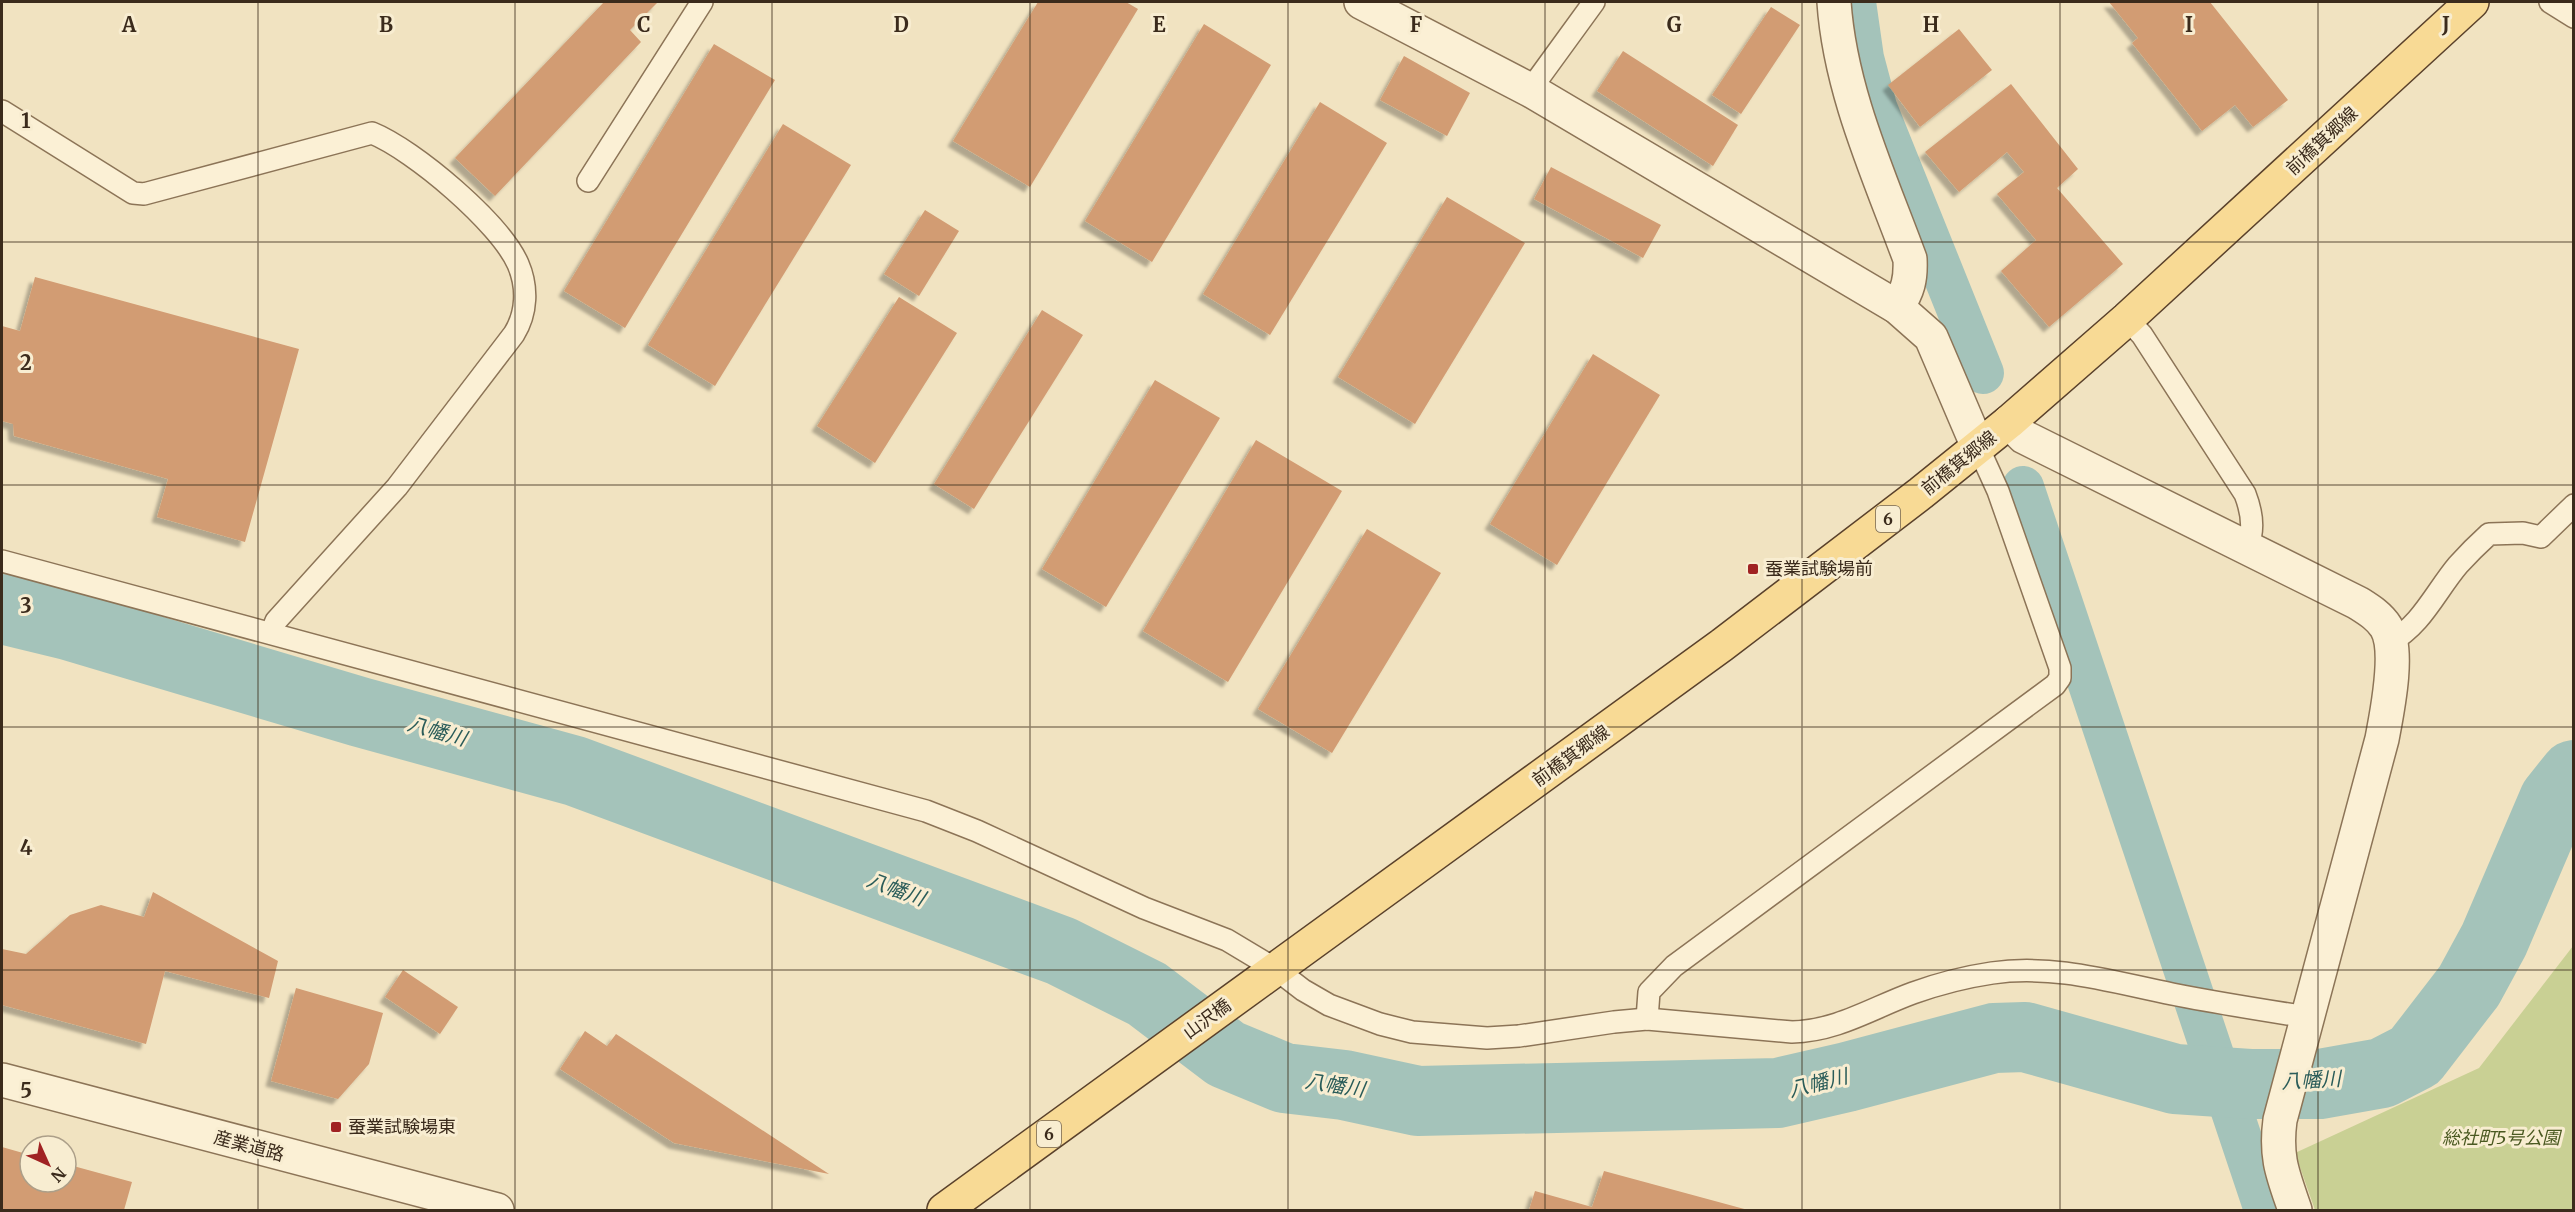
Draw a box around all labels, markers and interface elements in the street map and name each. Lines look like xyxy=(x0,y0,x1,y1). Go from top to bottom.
text: A xyxy=(121,12,137,37)
text: B xyxy=(379,12,393,37)
text: C xyxy=(637,12,651,37)
text: D xyxy=(893,12,909,37)
text: E xyxy=(1152,12,1166,37)
text: F xyxy=(1410,12,1423,37)
text: G xyxy=(1667,12,1682,37)
text: H xyxy=(1923,12,1939,37)
text: I xyxy=(2185,12,2193,37)
text: J xyxy=(2441,12,2450,37)
street label: 前橋箕郷線 xyxy=(2281,102,2362,180)
text: 1 xyxy=(21,108,31,133)
text: 2 xyxy=(20,350,32,375)
street label: 前橋箕郷線 xyxy=(1916,425,2001,500)
road number: 6 xyxy=(1876,506,1900,532)
place label: 蚕業試験場前 xyxy=(1765,557,1873,580)
marker: 蚕業試験場前 xyxy=(1746,562,1760,576)
text: 3 xyxy=(20,593,32,618)
water label: 八幡川 xyxy=(405,710,471,751)
street label: 前橋箕郷線 xyxy=(1528,720,1614,791)
text: 4 xyxy=(20,835,33,860)
water label: 八幡川 xyxy=(864,867,931,911)
street label: 山沢橋 xyxy=(1178,993,1235,1044)
water label: 八幡川 xyxy=(1786,1063,1852,1102)
water label: 八幡川 xyxy=(2280,1065,2344,1094)
water label: 八幡川 xyxy=(1303,1067,1369,1102)
text: 5 xyxy=(20,1078,32,1103)
place label: 蚕業試験場東 xyxy=(348,1115,456,1138)
marker: 蚕業試験場東 xyxy=(329,1120,343,1134)
road number: 6 xyxy=(1037,1121,1061,1147)
street label: 産業道路 xyxy=(211,1125,287,1166)
park label: 総社町5号公園 xyxy=(2442,1126,2563,1149)
north arrow xyxy=(18,1134,78,1194)
text: N xyxy=(47,1163,70,1186)

